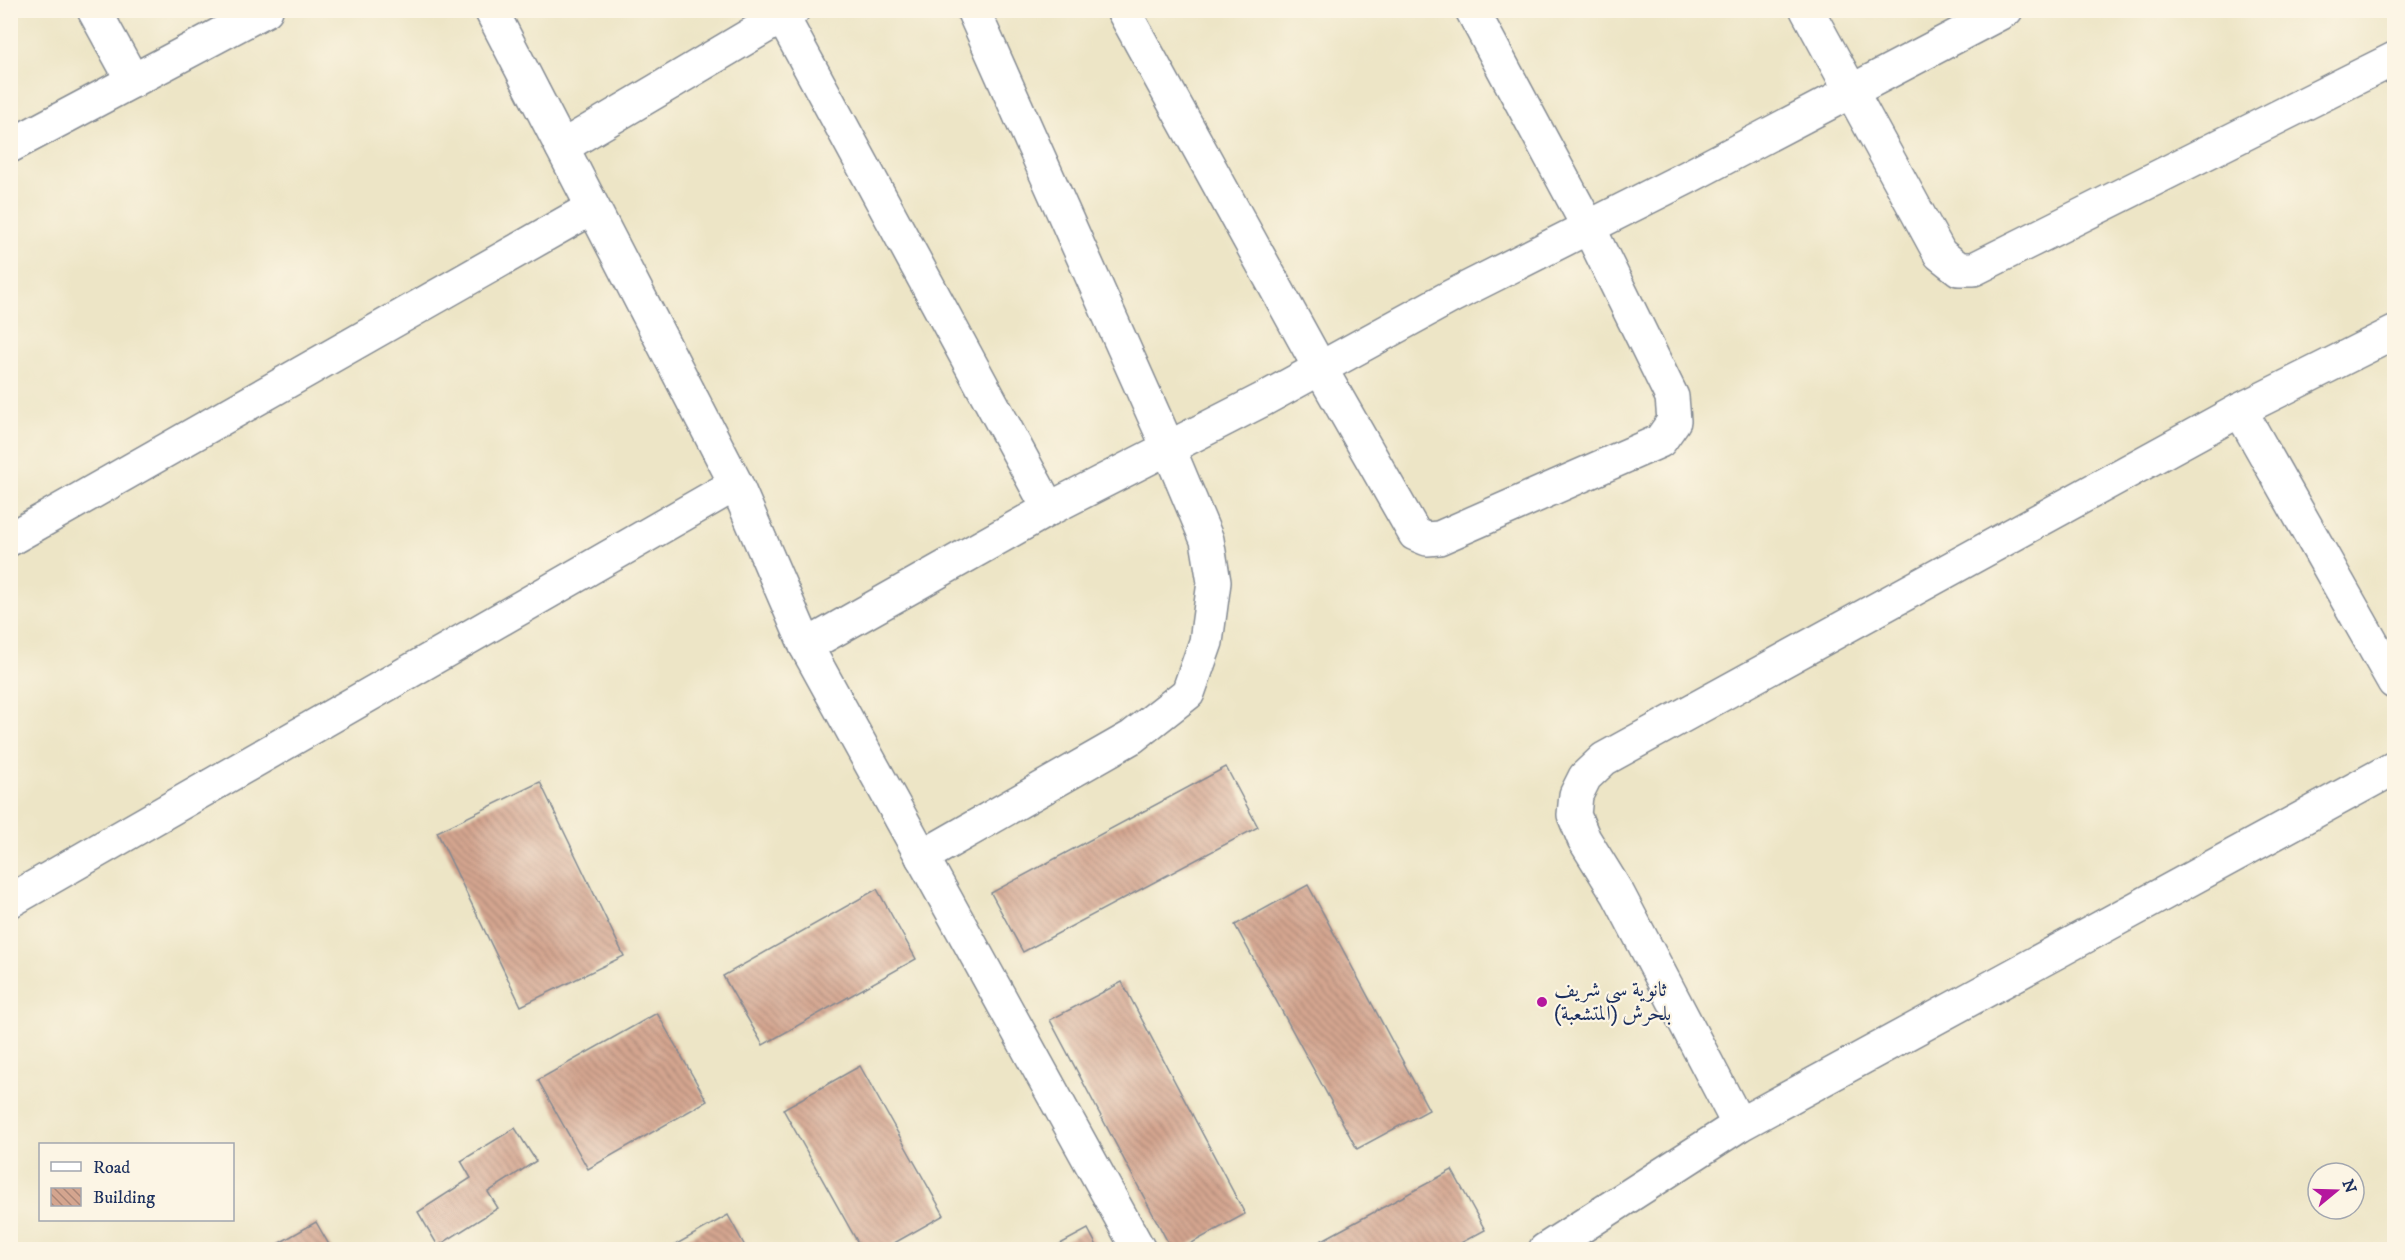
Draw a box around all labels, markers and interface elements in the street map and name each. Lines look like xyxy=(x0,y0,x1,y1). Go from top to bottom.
place label: ثانوية سي شريف بلحرش (المتشعبة) xyxy=(1554,977,1671,1027)
marker: ثانوية سي شريف بلحرش (المتشعبة) xyxy=(1535,995,1549,1009)
legend xyxy=(39,1143,234,1221)
text: Road xyxy=(93,1157,130,1179)
north arrow xyxy=(2306,1161,2366,1221)
text: N xyxy=(2338,1177,2361,1196)
text: Building xyxy=(93,1187,155,1209)

